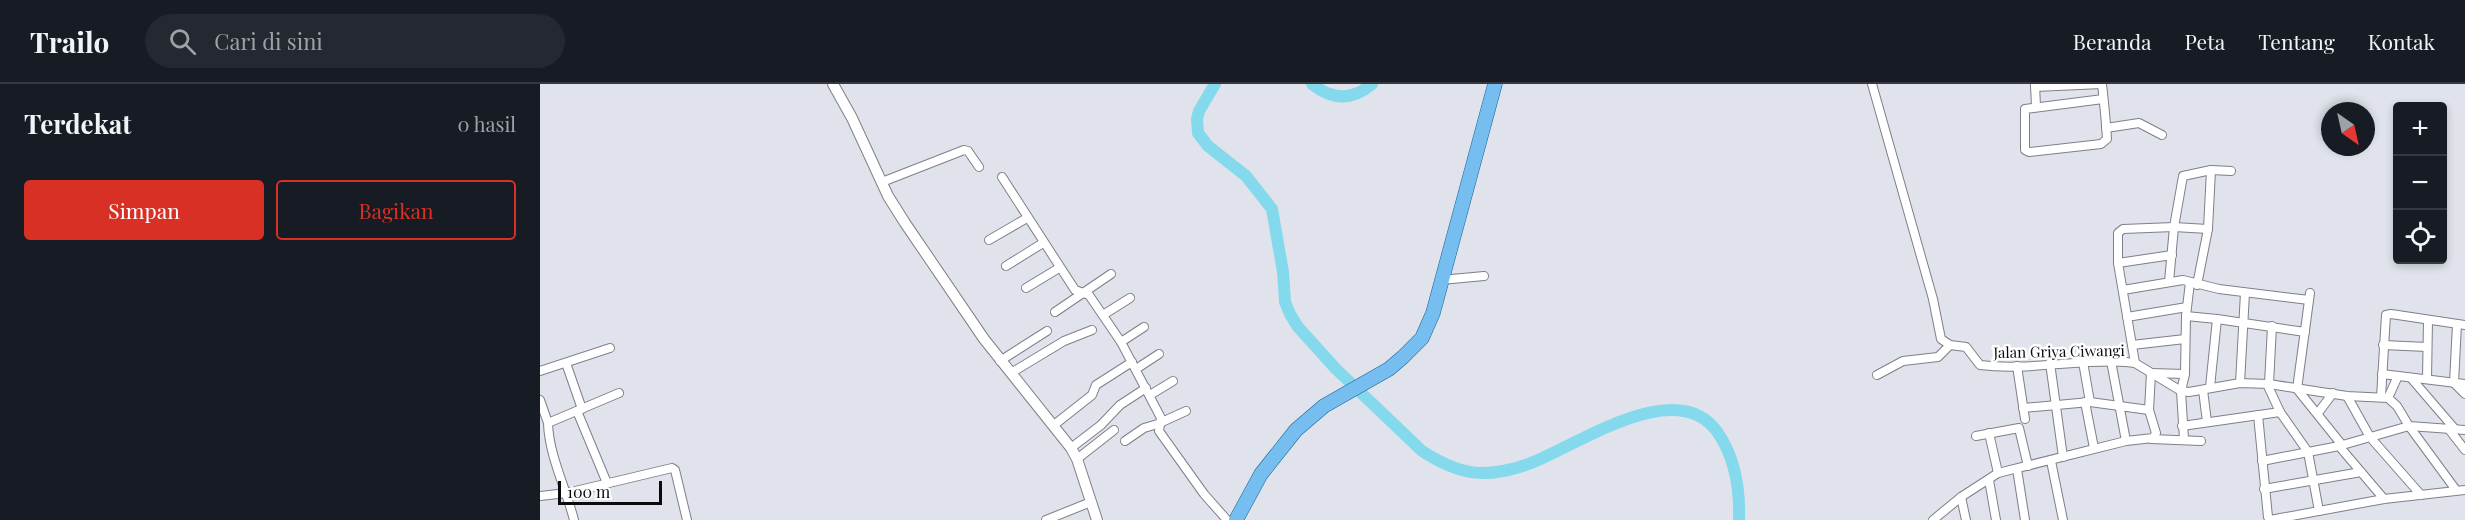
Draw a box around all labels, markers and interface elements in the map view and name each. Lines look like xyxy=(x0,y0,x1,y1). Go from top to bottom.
search box xyxy=(145,14,565,68)
text: Trailo xyxy=(30,23,109,60)
icon: search xyxy=(166,25,199,58)
text: Cari di sini xyxy=(214,26,323,56)
text: Beranda xyxy=(2073,27,2152,55)
text: Peta xyxy=(2185,27,2225,55)
text: Tentang xyxy=(2258,27,2335,55)
text: Kontak xyxy=(2368,27,2435,55)
north arrow xyxy=(2321,102,2375,156)
map controls xyxy=(2393,102,2447,264)
button: + xyxy=(2393,102,2447,156)
text: Terdekat xyxy=(24,106,131,141)
text: 0 hasil xyxy=(457,110,516,137)
button: − xyxy=(2393,156,2447,210)
button: Simpan xyxy=(24,180,264,240)
button: Bagikan xyxy=(276,180,516,240)
button: locate xyxy=(2393,210,2447,264)
street label: Jalan Griya Ciwangi xyxy=(1992,340,2125,362)
scale bar xyxy=(558,478,662,506)
text: 100 m xyxy=(567,481,610,502)

